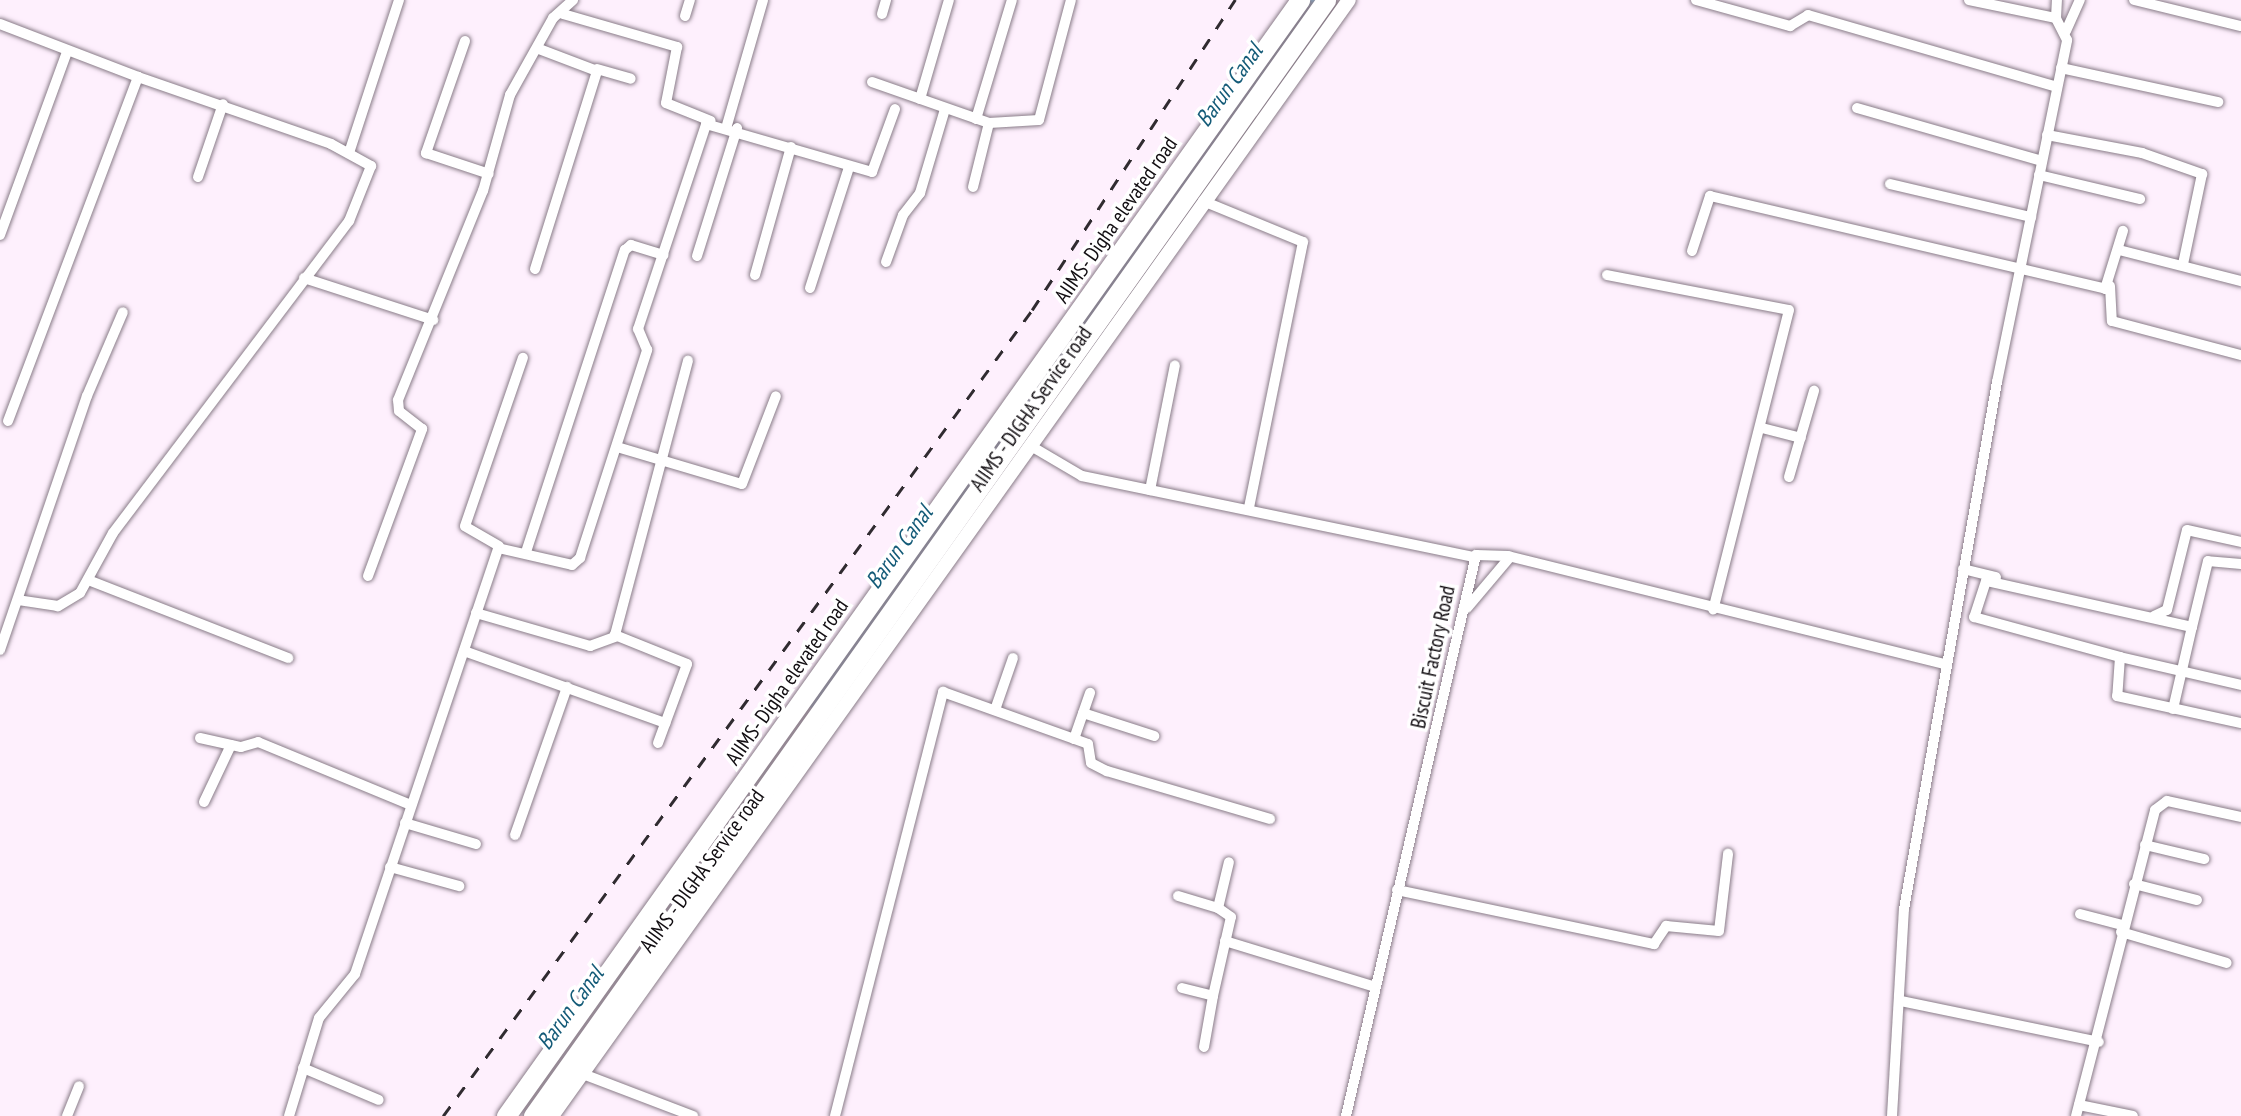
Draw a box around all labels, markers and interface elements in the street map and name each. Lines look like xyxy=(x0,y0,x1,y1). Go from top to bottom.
water label: Barun Canal xyxy=(1190,38,1268,132)
street label: AIIMS- Digha elevated road xyxy=(1049,132,1183,308)
street label: AIIMS - DIGHA Service road xyxy=(964,321,1098,497)
water label: Barun Canal xyxy=(860,500,938,594)
street label: Biscuit Factory Road xyxy=(1405,583,1461,731)
street label: AIIMS- Digha elevated road xyxy=(720,594,854,770)
street label: AIIMS - DIGHA Service road xyxy=(634,784,770,958)
water label: Barun Canal xyxy=(531,961,609,1055)

